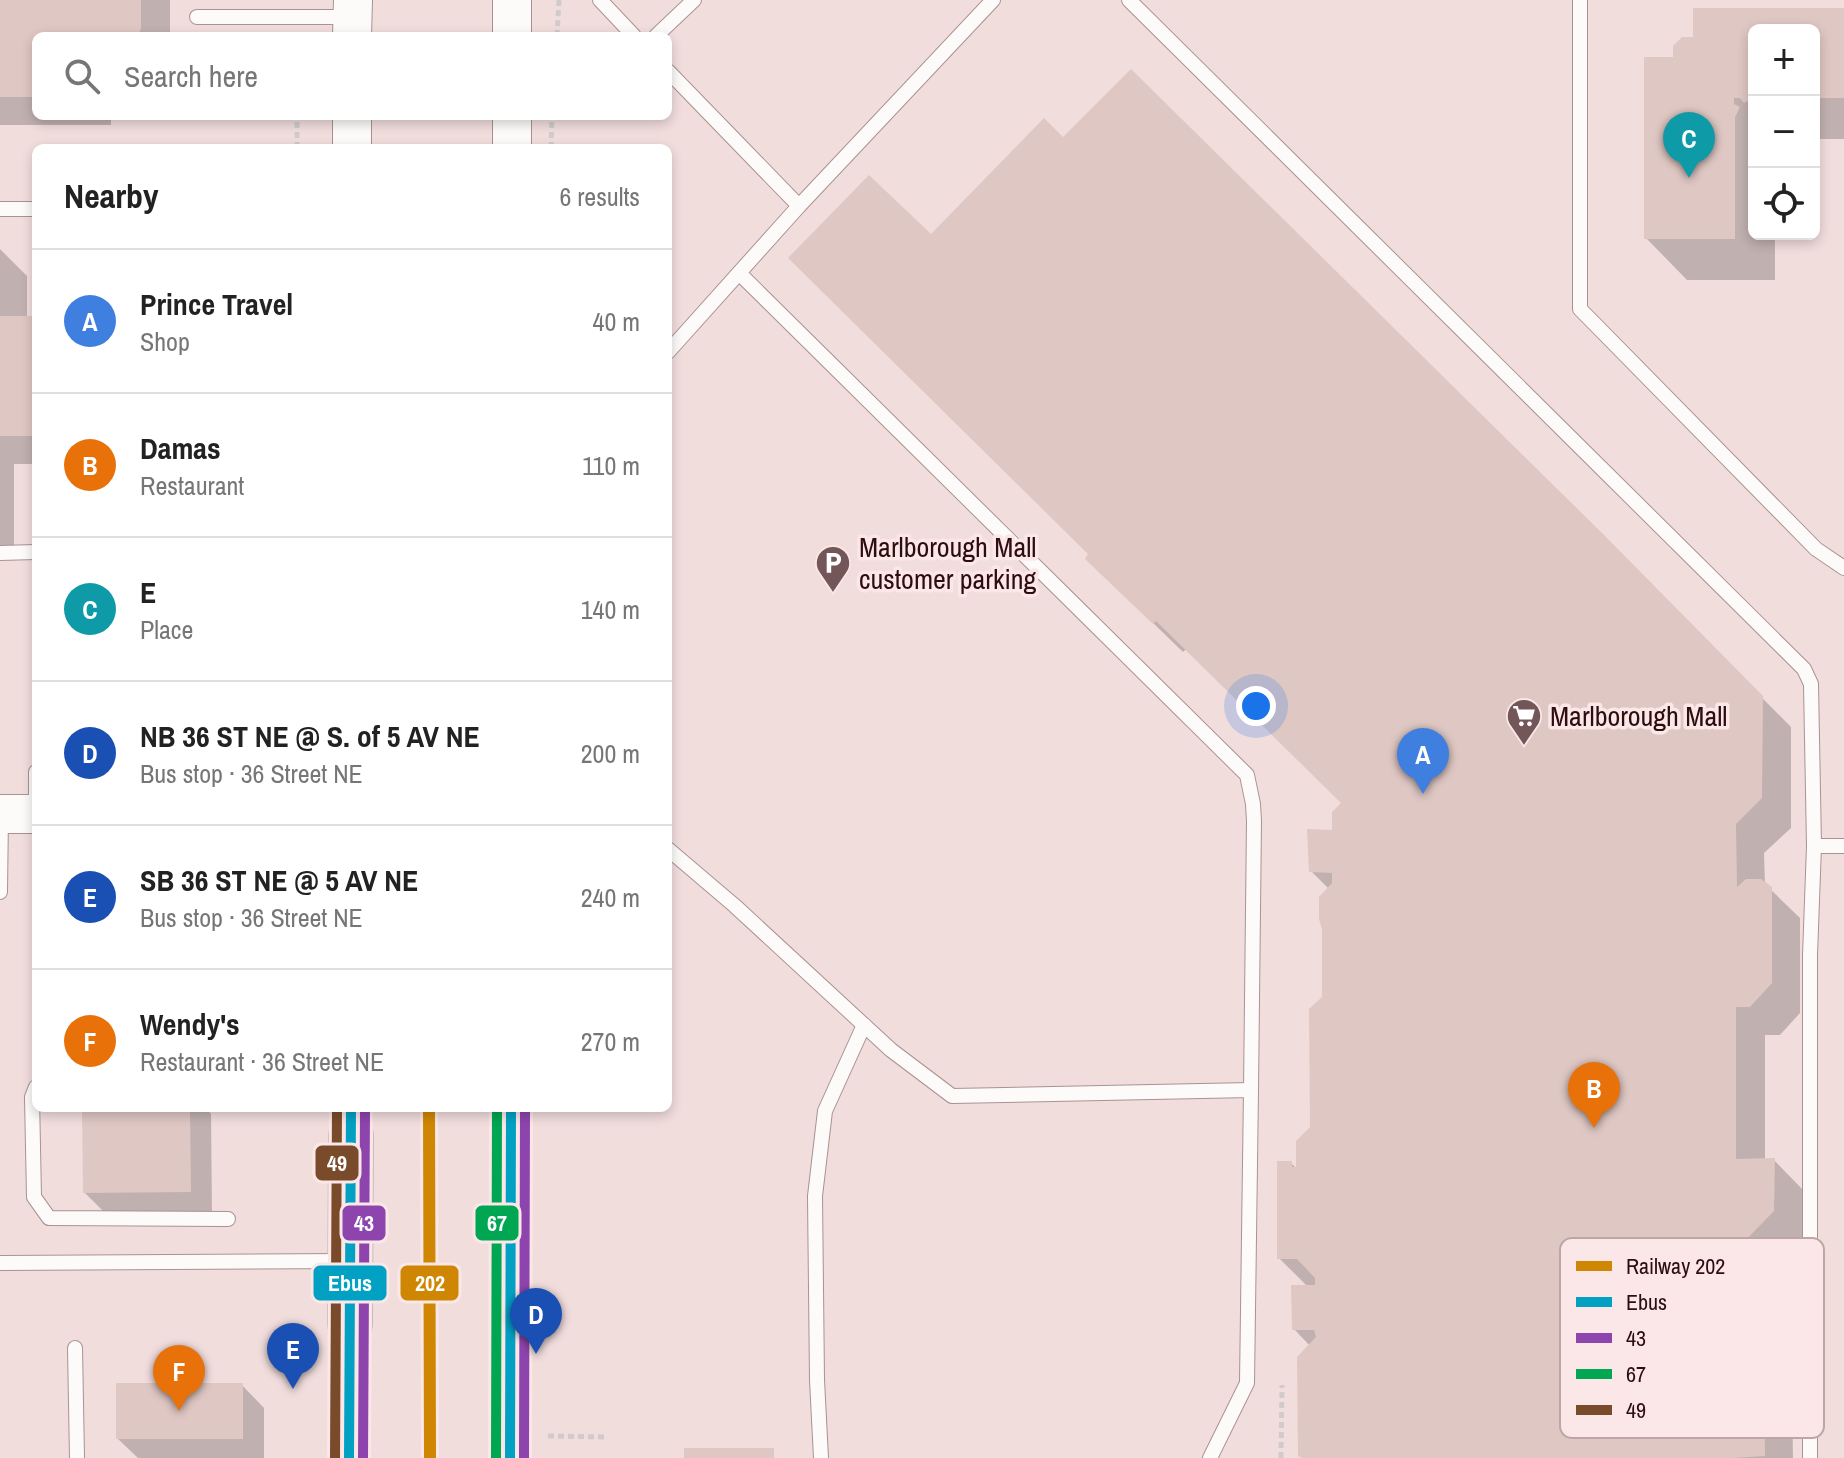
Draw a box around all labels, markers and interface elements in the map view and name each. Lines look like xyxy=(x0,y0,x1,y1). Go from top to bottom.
map controls xyxy=(1748,24,1820,240)
button: + xyxy=(1748,24,1820,96)
search box xyxy=(32,32,672,120)
icon: search xyxy=(60,54,104,98)
text: Search here xyxy=(124,56,258,96)
button: − xyxy=(1748,96,1820,168)
pin: C xyxy=(1663,112,1715,178)
button: locate xyxy=(1748,168,1820,240)
text: Nearby xyxy=(64,173,159,219)
text: 6 results xyxy=(559,179,640,214)
text: Prince Travel xyxy=(140,284,293,324)
text: A xyxy=(82,304,98,339)
text: 40 m xyxy=(593,304,640,339)
text: Shop xyxy=(140,324,190,359)
text: Damas xyxy=(140,428,221,468)
text: B xyxy=(82,448,98,483)
text: 110 m xyxy=(582,448,640,483)
text: Restaurant xyxy=(140,468,244,503)
place label: Marlborough Mall customer parking xyxy=(859,528,1037,598)
parking icon: Marlborough Mall customer parking xyxy=(814,544,852,594)
text: E xyxy=(140,572,156,612)
text: C xyxy=(82,592,98,627)
text: 140 m xyxy=(581,592,640,627)
text: Place xyxy=(140,612,193,647)
your location xyxy=(1236,686,1276,726)
supermarket icon: Marlborough Mall xyxy=(1505,697,1543,747)
place label: Marlborough Mall xyxy=(1550,697,1727,735)
text: NB 36 ST NE @ S. of 5 AV NE xyxy=(140,716,480,756)
pin: A xyxy=(1397,728,1449,794)
text: D xyxy=(82,736,98,771)
text: 200 m xyxy=(581,736,640,771)
text: Bus stop · 36 Street NE xyxy=(140,756,363,791)
text: SB 36 ST NE @ 5 AV NE xyxy=(140,860,418,900)
text: E xyxy=(83,880,97,915)
text: 240 m xyxy=(581,880,640,915)
text: Bus stop · 36 Street NE xyxy=(140,900,363,935)
text: Wendy's xyxy=(140,1004,240,1044)
text: F xyxy=(83,1024,97,1059)
text: 270 m xyxy=(581,1024,640,1059)
text: Restaurant · 36 Street NE xyxy=(140,1044,384,1079)
pin: B xyxy=(1568,1062,1620,1128)
line badge: 49 xyxy=(314,1144,360,1182)
text: 49 xyxy=(327,1148,347,1178)
line badge: 43 xyxy=(341,1204,387,1242)
line badge: 67 xyxy=(474,1204,520,1242)
text: 43 xyxy=(354,1208,374,1238)
text: 67 xyxy=(487,1208,507,1238)
legend xyxy=(1560,1238,1824,1438)
text: Railway 202 xyxy=(1626,1251,1725,1281)
line badge: Ebus xyxy=(312,1264,388,1302)
line badge: 202 xyxy=(399,1264,460,1302)
text: Ebus xyxy=(328,1268,372,1298)
text: 202 xyxy=(415,1268,445,1298)
text: Ebus xyxy=(1626,1287,1667,1317)
pin: D xyxy=(510,1288,562,1354)
pin: E xyxy=(267,1323,319,1389)
text: 43 xyxy=(1626,1323,1646,1353)
pin: F xyxy=(153,1345,205,1411)
text: 67 xyxy=(1626,1359,1646,1389)
text: 49 xyxy=(1626,1395,1646,1425)

